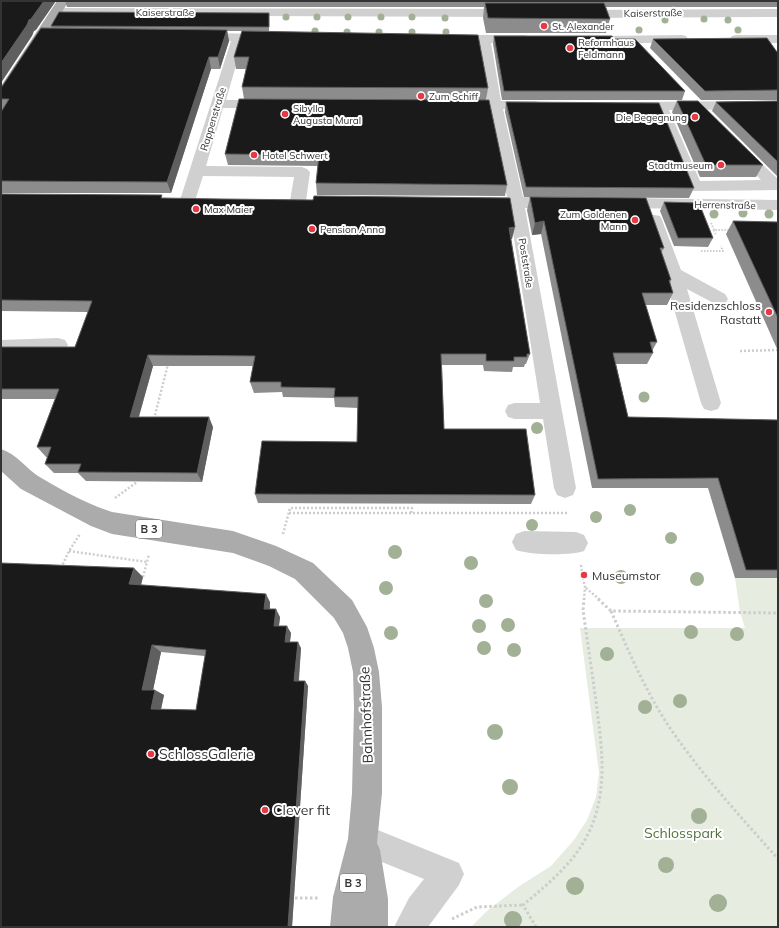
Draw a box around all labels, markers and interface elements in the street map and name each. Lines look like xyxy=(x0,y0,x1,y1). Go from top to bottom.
street label: Kaiserstraße xyxy=(136,6,194,19)
street label: Kaiserstraße xyxy=(624,6,682,20)
place label: St. Alexander xyxy=(552,20,614,33)
marker: St. Alexander xyxy=(539,21,549,31)
place label: Reformhaus Feldmann xyxy=(578,36,634,61)
marker: Reformhaus Feldmann xyxy=(565,43,575,53)
street label: Rappenstraße xyxy=(197,86,229,152)
place label: Zum Schiff xyxy=(429,90,479,103)
marker: Zum Schiff xyxy=(416,91,426,101)
place label: Sibylla Augusta Mural xyxy=(293,102,361,127)
marker: Sibylla Augusta Mural xyxy=(280,109,290,119)
place label: Die Begegnung xyxy=(616,111,687,124)
marker: Die Begegnung xyxy=(690,112,700,122)
place label: Hotel Schwert xyxy=(262,149,328,162)
marker: Hotel Schwert xyxy=(249,150,259,160)
place label: Stadtmuseum xyxy=(648,159,713,172)
marker: Stadtmuseum xyxy=(716,160,726,170)
street label: Herrenstraße xyxy=(694,198,756,212)
place label: Max Maier xyxy=(204,203,253,216)
marker: Max Maier xyxy=(191,204,201,214)
place label: Zum Goldenen Mann xyxy=(560,208,627,233)
marker: Zum Goldenen Mann xyxy=(630,215,640,225)
place label: Pension Anna xyxy=(320,223,384,236)
marker: Pension Anna xyxy=(307,224,317,234)
street label: Poststraße xyxy=(516,237,536,289)
place label: Residenzschloss Rastatt xyxy=(670,298,761,327)
marker: Residenzschloss Rastatt xyxy=(764,307,774,317)
road number: B 3 xyxy=(136,520,162,538)
place label: Museumstor xyxy=(592,568,661,583)
marker: Museumstor xyxy=(579,570,589,580)
street label: Bahnhofstraße xyxy=(355,666,377,764)
place label: SchlossGalerie xyxy=(159,745,254,763)
marker: SchlossGalerie xyxy=(146,749,156,759)
place label: Clever fit xyxy=(273,801,330,819)
marker: Clever fit xyxy=(260,805,270,815)
park label: Schlosspark xyxy=(644,824,723,842)
road number: B 3 xyxy=(340,874,366,892)

